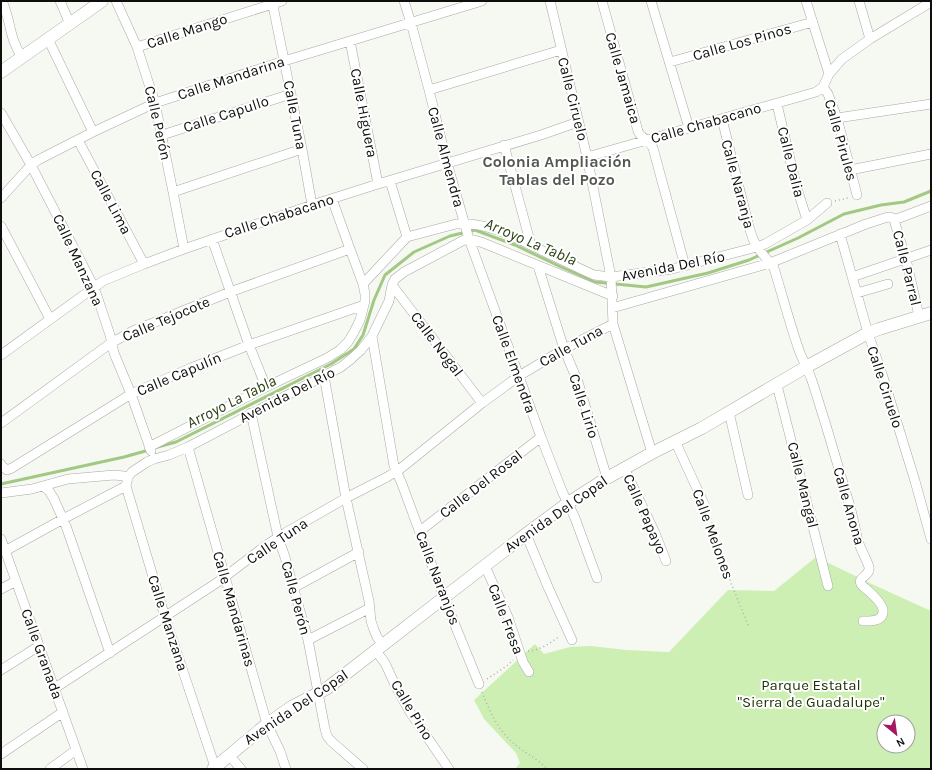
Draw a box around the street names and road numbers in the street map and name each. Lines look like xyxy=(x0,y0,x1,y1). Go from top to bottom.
street label: Calle Mango xyxy=(144,9,230,53)
street label: Calle Los Pinos xyxy=(691,19,793,65)
street label: Calle Jamaica xyxy=(601,30,645,126)
street label: Calle Mandarina xyxy=(175,52,287,104)
street label: Calle Ciruelo xyxy=(554,55,592,143)
street label: Calle Higuera xyxy=(347,67,381,159)
street label: Calle Tuna xyxy=(279,79,311,151)
street label: Calle Perón xyxy=(141,84,175,162)
street label: Calle Capullo xyxy=(181,92,271,136)
street label: Calle Pirules xyxy=(821,97,861,183)
street label: Calle Chabacano xyxy=(649,99,763,147)
street label: Calle Almendra xyxy=(424,105,468,209)
street label: Calle Dalia xyxy=(774,125,808,199)
street label: Calle Naranja xyxy=(717,138,759,230)
street label: Calle Lima xyxy=(86,166,136,238)
street label: Calle Chabacano xyxy=(222,190,336,242)
street label: Calle Manzana xyxy=(49,211,107,309)
street label: Calle Parral xyxy=(889,228,925,308)
street label: Avenida Del Río xyxy=(620,247,726,285)
street label: Calle Tejocote xyxy=(120,292,212,346)
street label: Calle Nogal xyxy=(407,308,467,380)
street label: Calle Elmendra xyxy=(488,312,540,416)
street label: Calle Tuna xyxy=(536,321,606,371)
street label: Calle Ciruelo xyxy=(863,344,907,430)
street label: Calle Capulín xyxy=(134,348,224,400)
street label: Avenida Del Río xyxy=(236,363,338,427)
street label: Calle Lirio xyxy=(565,371,603,441)
street label: Calle Mangal xyxy=(784,440,822,530)
street label: Calle Del Rosal xyxy=(436,446,526,522)
street label: Calle Anona xyxy=(829,465,869,547)
street label: Calle Papayo xyxy=(619,471,671,557)
street label: Avenida Del Copal xyxy=(501,472,611,556)
street label: Calle Melones xyxy=(688,486,738,582)
street label: Calle Tuna xyxy=(243,514,311,568)
street label: Calle Naranjos xyxy=(412,528,464,628)
street label: Calle Mandarinas xyxy=(209,549,259,669)
street label: Calle Perón xyxy=(277,559,315,637)
street label: Calle Manzana xyxy=(144,573,192,673)
street label: Calle Fresa xyxy=(484,581,528,657)
street label: Calle Granada xyxy=(17,606,67,702)
street label: Avenida Del Copal xyxy=(240,665,352,749)
street label: Calle Pino xyxy=(387,677,437,743)

